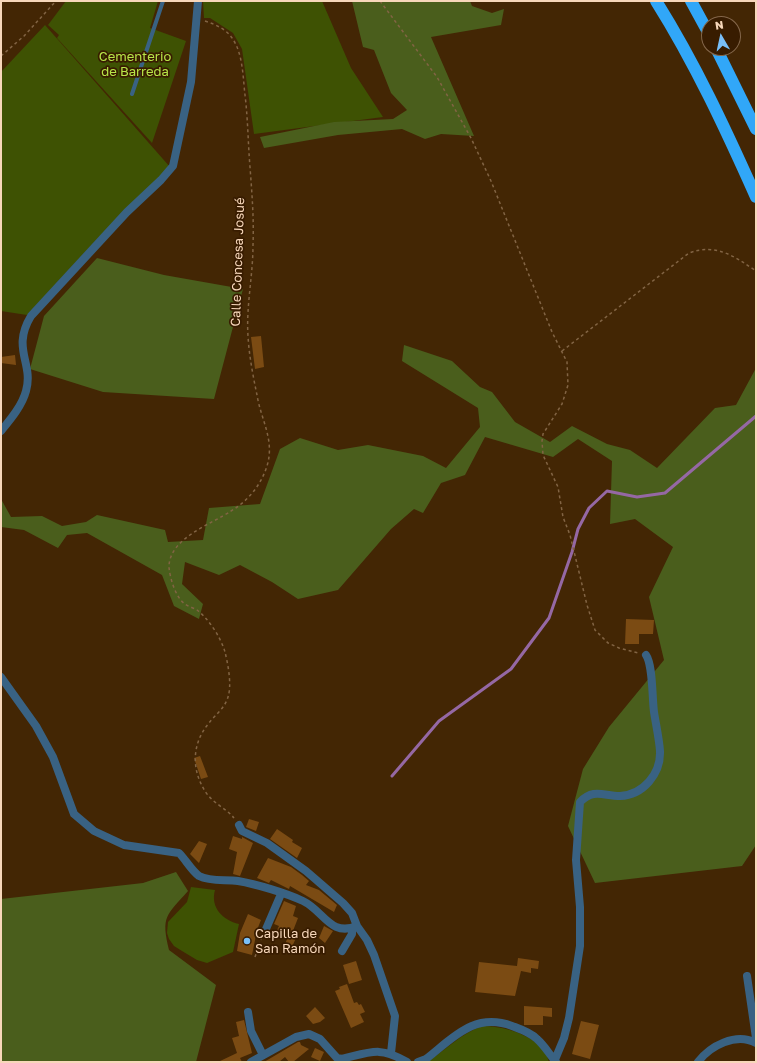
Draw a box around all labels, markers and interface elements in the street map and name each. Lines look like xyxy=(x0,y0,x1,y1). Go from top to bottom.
north arrow xyxy=(701,16,741,56)
text: N xyxy=(714,18,724,32)
park label: Cementerio de Barreda xyxy=(99,49,171,80)
street label: Calle Concesa Josué xyxy=(228,197,248,327)
place label: Capilla de San Ramón xyxy=(255,926,325,957)
marker: Capilla de San Ramón xyxy=(242,936,252,946)

